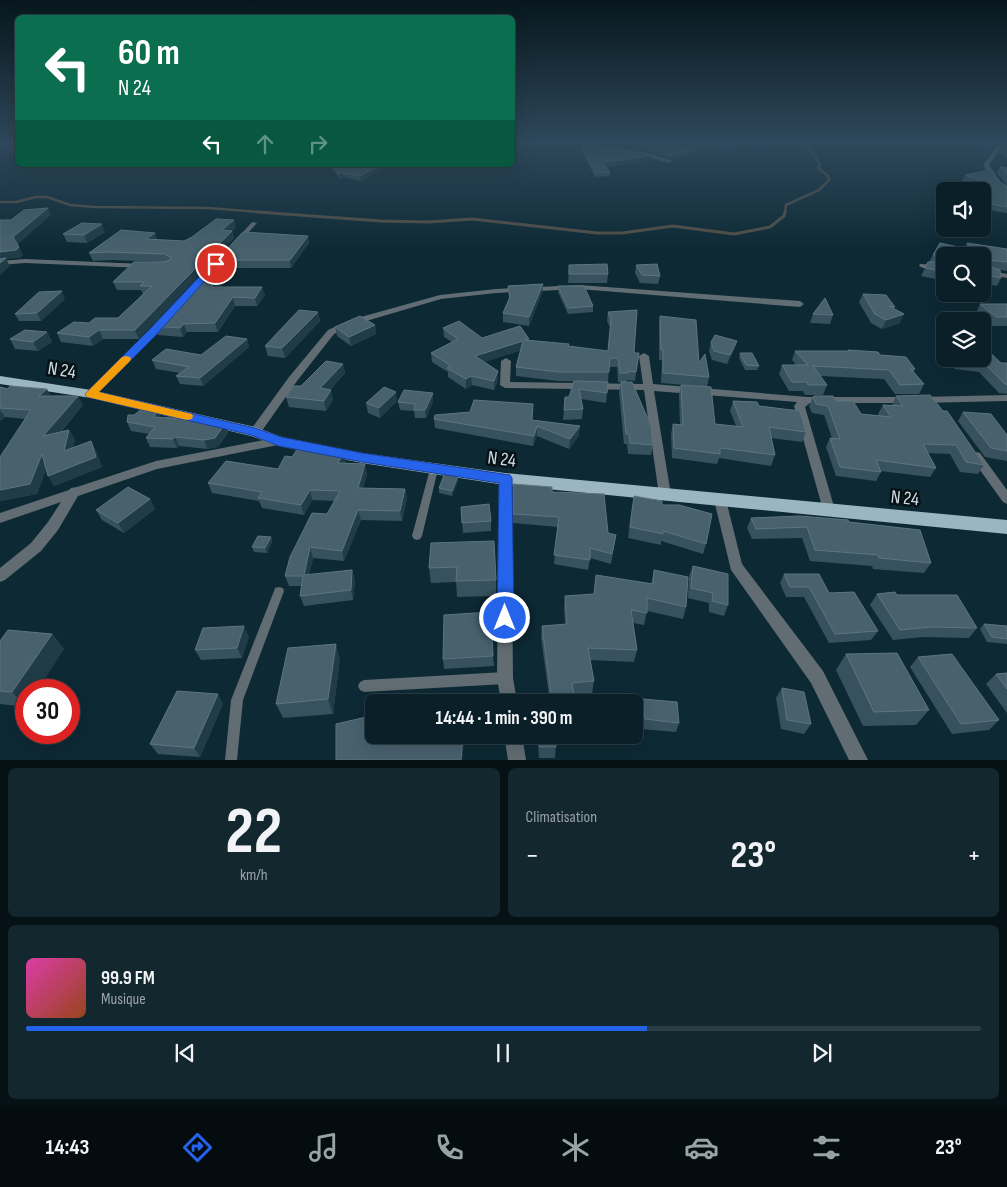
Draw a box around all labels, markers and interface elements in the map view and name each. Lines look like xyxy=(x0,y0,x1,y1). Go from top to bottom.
text: 60 m xyxy=(118,32,180,75)
icon: left xyxy=(35,35,100,100)
text: N 24 xyxy=(118,75,151,102)
icon: left xyxy=(198,130,226,158)
icon: ahead xyxy=(251,130,279,158)
icon: right xyxy=(304,130,332,158)
map controls xyxy=(936,182,991,367)
button: sound xyxy=(936,182,991,237)
pin xyxy=(195,243,237,285)
button: search xyxy=(936,247,991,302)
icon: arrive xyxy=(202,250,230,278)
button: layers xyxy=(936,312,991,367)
street label: N 24 xyxy=(46,357,78,384)
street label: N 24 xyxy=(486,446,517,473)
street label: N 24 xyxy=(890,486,920,511)
position arrow xyxy=(478,591,530,643)
speed limit sign: 30 xyxy=(15,679,80,744)
text: 14:44 · 1 min · 390 m xyxy=(436,707,572,730)
text: 22 xyxy=(225,794,282,872)
text: Climatisation xyxy=(526,808,597,827)
text: 23° xyxy=(730,833,776,878)
text: − xyxy=(526,839,539,872)
text: + xyxy=(967,839,981,872)
text: km/h xyxy=(240,866,268,885)
text: 99.9 FM xyxy=(101,967,155,990)
text: Musique xyxy=(101,990,146,1009)
icon: previous xyxy=(171,1039,199,1067)
icon: pause xyxy=(489,1039,517,1067)
icon: next xyxy=(808,1039,836,1067)
icon: directions xyxy=(180,1130,215,1165)
icon: music xyxy=(306,1130,341,1165)
icon: phone xyxy=(432,1130,467,1165)
icon: climate xyxy=(558,1130,593,1165)
icon: car xyxy=(684,1130,719,1165)
icon: filters xyxy=(809,1130,844,1165)
text: 14:43 xyxy=(45,1134,89,1161)
text: 23° xyxy=(935,1134,962,1161)

